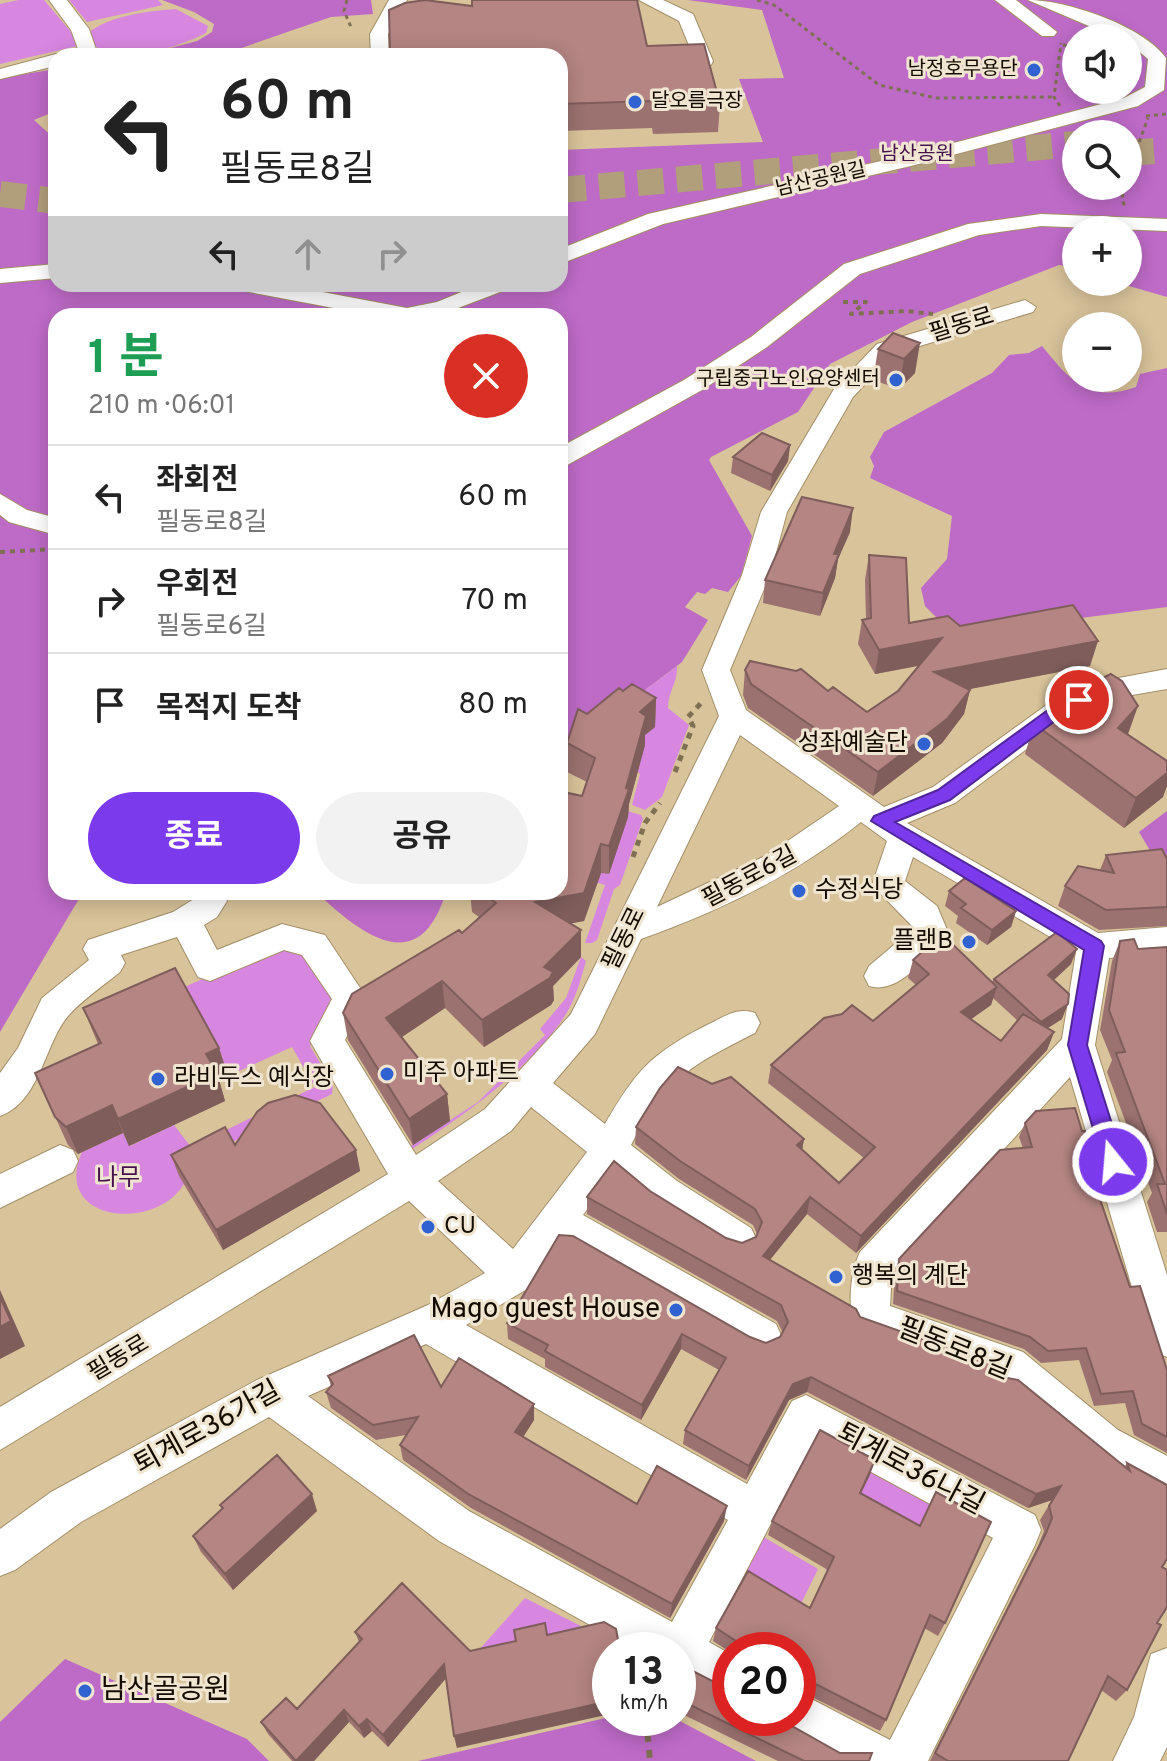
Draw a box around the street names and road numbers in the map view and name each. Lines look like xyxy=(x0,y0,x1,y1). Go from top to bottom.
street label: 남산공원길 xyxy=(773,157,869,203)
street label: 필동로 xyxy=(926,302,998,350)
street label: 필동로6길 xyxy=(698,841,802,915)
street label: 필동로 xyxy=(597,903,653,975)
street label: 필동로8길 xyxy=(892,1311,1016,1389)
street label: 필동로 xyxy=(83,1329,155,1389)
street label: 퇴계로36가길 xyxy=(128,1374,288,1484)
street label: 퇴계로36나길 xyxy=(830,1416,990,1524)

